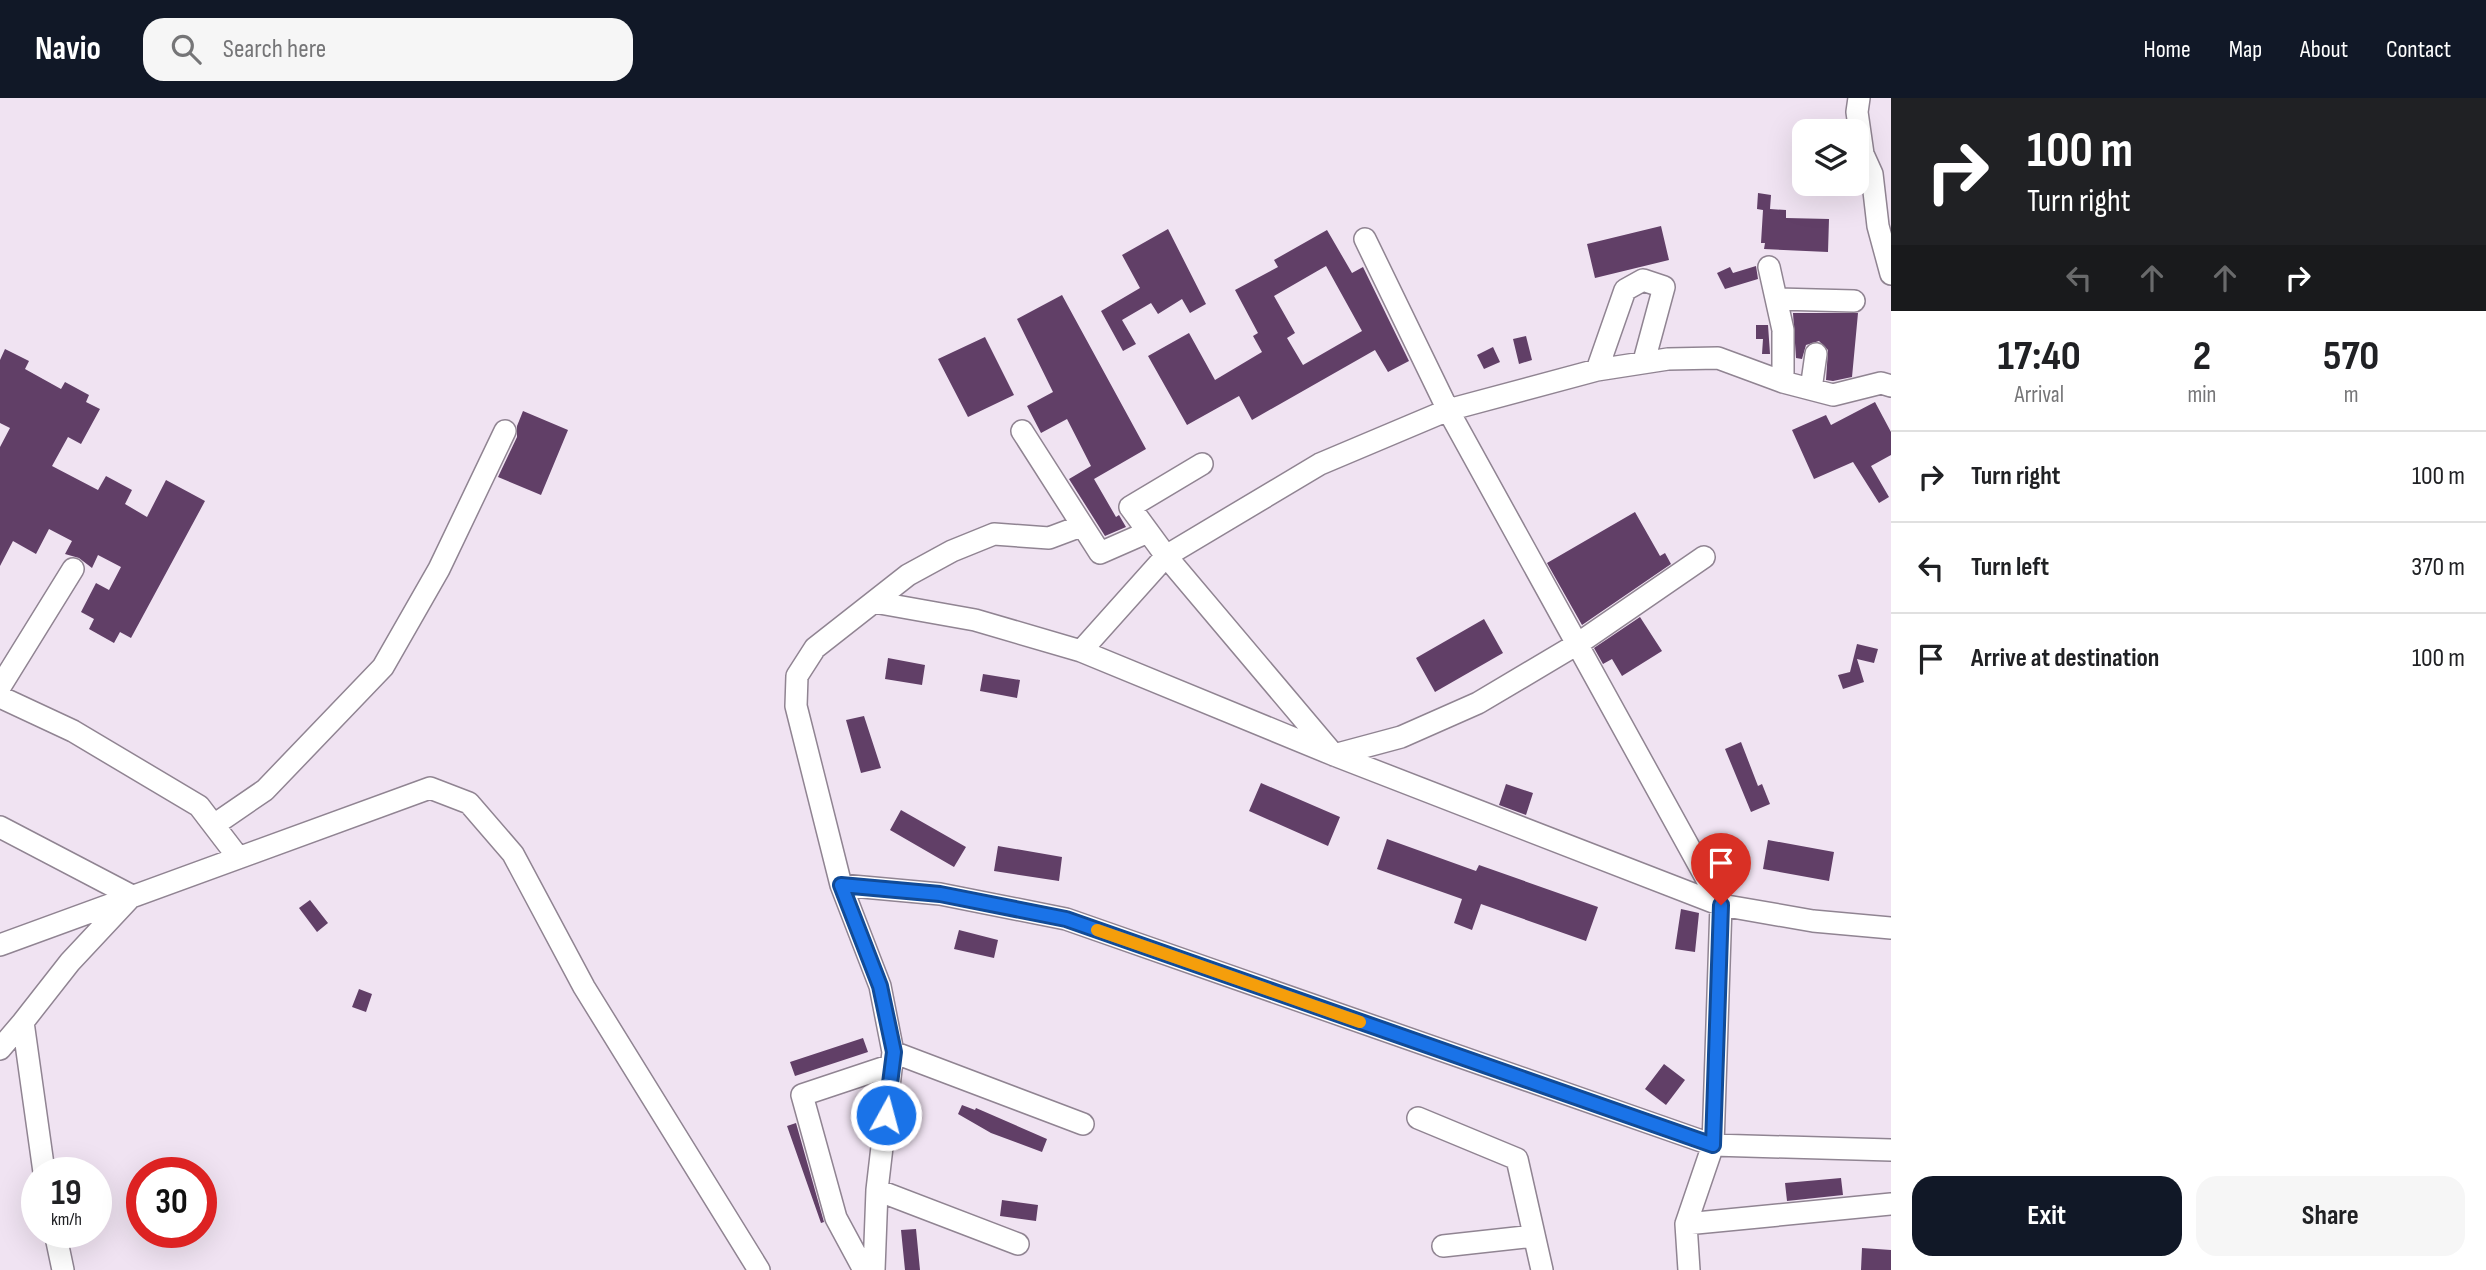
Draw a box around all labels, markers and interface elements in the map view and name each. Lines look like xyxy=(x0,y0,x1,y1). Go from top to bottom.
search box xyxy=(143,18,633,81)
text: Navio xyxy=(35,29,101,69)
icon: search xyxy=(167,30,205,68)
text: Search here xyxy=(223,34,326,65)
text: Home xyxy=(2143,35,2191,64)
text: Map xyxy=(2229,35,2262,64)
text: About xyxy=(2300,35,2348,64)
text: Contact xyxy=(2386,35,2451,64)
map controls xyxy=(1792,119,1869,196)
button: layers xyxy=(1792,119,1869,196)
text: 100 m xyxy=(2027,122,2133,181)
icon: right xyxy=(1912,126,2003,217)
text: Turn right xyxy=(2027,182,2131,221)
icon: left xyxy=(2060,259,2098,297)
icon: ahead xyxy=(2133,259,2171,297)
icon: ahead xyxy=(2206,259,2244,297)
icon: right xyxy=(2279,259,2317,297)
text: 17:40 xyxy=(1998,331,2081,382)
text: 2 xyxy=(2193,331,2211,382)
text: 570 xyxy=(2323,331,2379,382)
text: Arrival xyxy=(2014,381,2064,409)
text: min xyxy=(2187,381,2216,409)
text: m xyxy=(2344,381,2359,409)
icon: right xyxy=(1912,458,1950,496)
text: Turn right xyxy=(1971,461,2060,492)
text: 100 m xyxy=(2412,461,2465,492)
icon: left xyxy=(1912,549,1950,587)
text: Turn left xyxy=(1971,552,2049,583)
text: 370 m xyxy=(2411,552,2465,583)
icon: arrive xyxy=(1912,640,1950,678)
text: Arrive at destination xyxy=(1971,643,2159,674)
text: 100 m xyxy=(2412,643,2465,674)
pin xyxy=(1691,833,1751,905)
icon: arrive xyxy=(1702,844,1740,882)
position arrow xyxy=(849,1078,923,1152)
speed limit sign: 30 xyxy=(126,1157,217,1248)
text: 19 xyxy=(51,1172,82,1215)
button: Exit xyxy=(1912,1176,2182,1256)
button: Share xyxy=(2196,1176,2465,1256)
text: km/h xyxy=(51,1209,82,1230)

